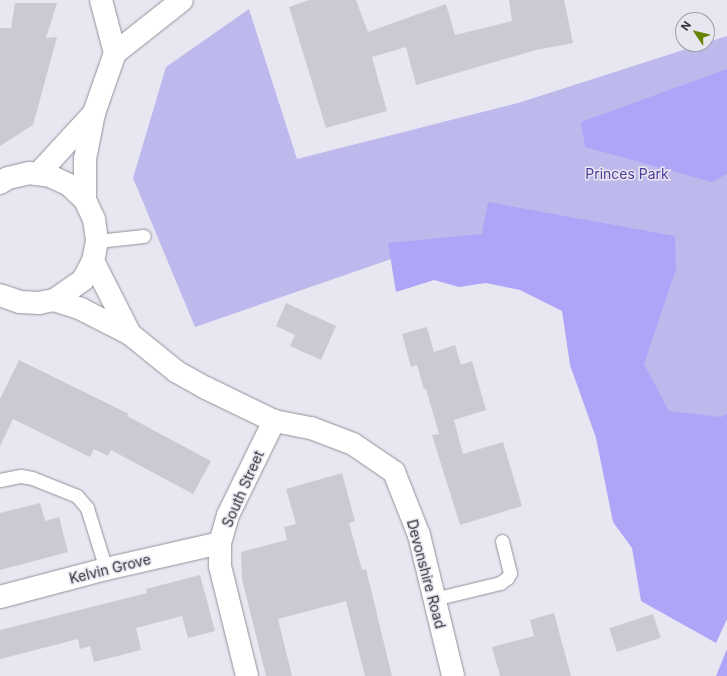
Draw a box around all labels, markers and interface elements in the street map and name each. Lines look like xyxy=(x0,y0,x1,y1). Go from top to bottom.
north arrow xyxy=(675,12,715,52)
text: N xyxy=(678,18,694,33)
park label: Princes Park xyxy=(585,166,669,182)
street label: South Street xyxy=(219,448,267,530)
street label: Devonshire Road xyxy=(403,518,449,630)
street label: Kelvin Grove xyxy=(68,551,152,587)

